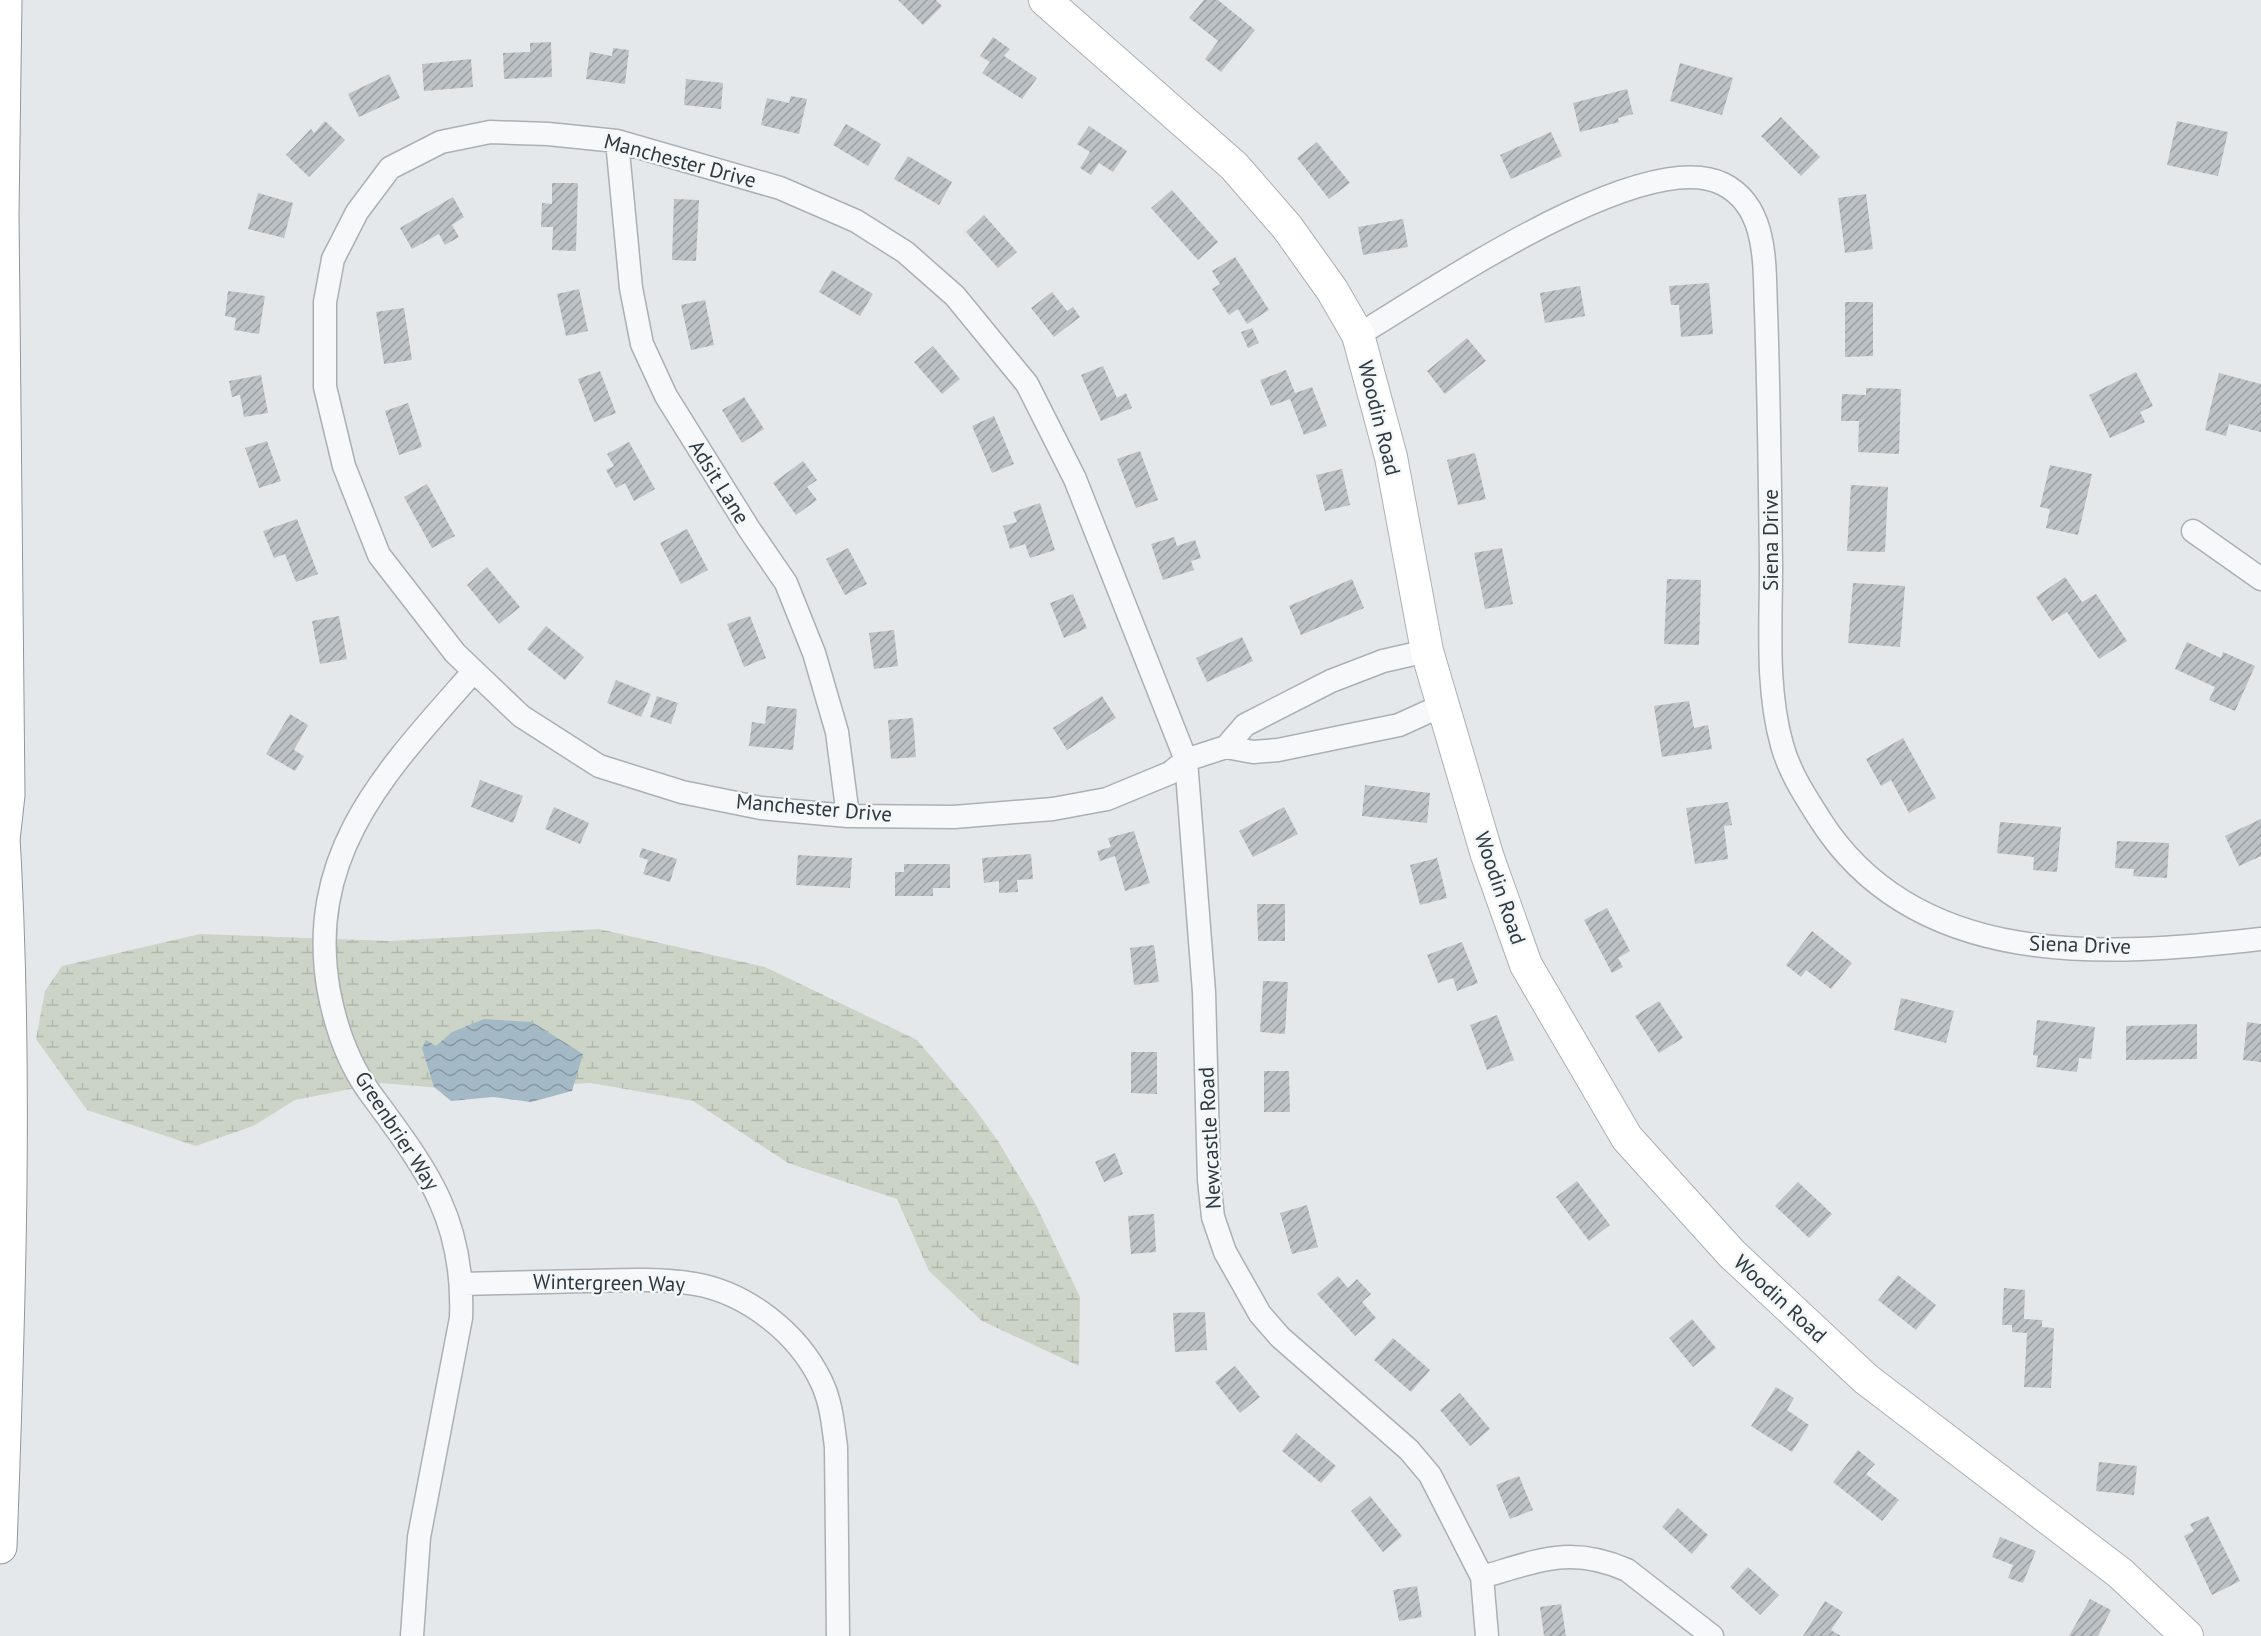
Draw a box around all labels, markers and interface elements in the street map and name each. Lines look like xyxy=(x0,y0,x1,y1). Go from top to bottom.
street label: Manchester Drive xyxy=(601,127,759,194)
street label: Woodin Road xyxy=(1352,358,1407,478)
street label: Adsit Lane xyxy=(683,435,756,529)
street label: Siena Drive xyxy=(1757,489,1784,591)
street label: Manchester Drive xyxy=(735,787,893,828)
street label: Woodin Road xyxy=(1469,828,1532,948)
street label: Siena Drive xyxy=(2029,929,2131,960)
street label: Greenbrier Way xyxy=(349,1066,446,1195)
street label: Newcastle Road xyxy=(1192,1066,1227,1210)
street label: Woodin Road xyxy=(1728,1249,1833,1349)
street label: Wintergreen Way xyxy=(533,1268,686,1297)

